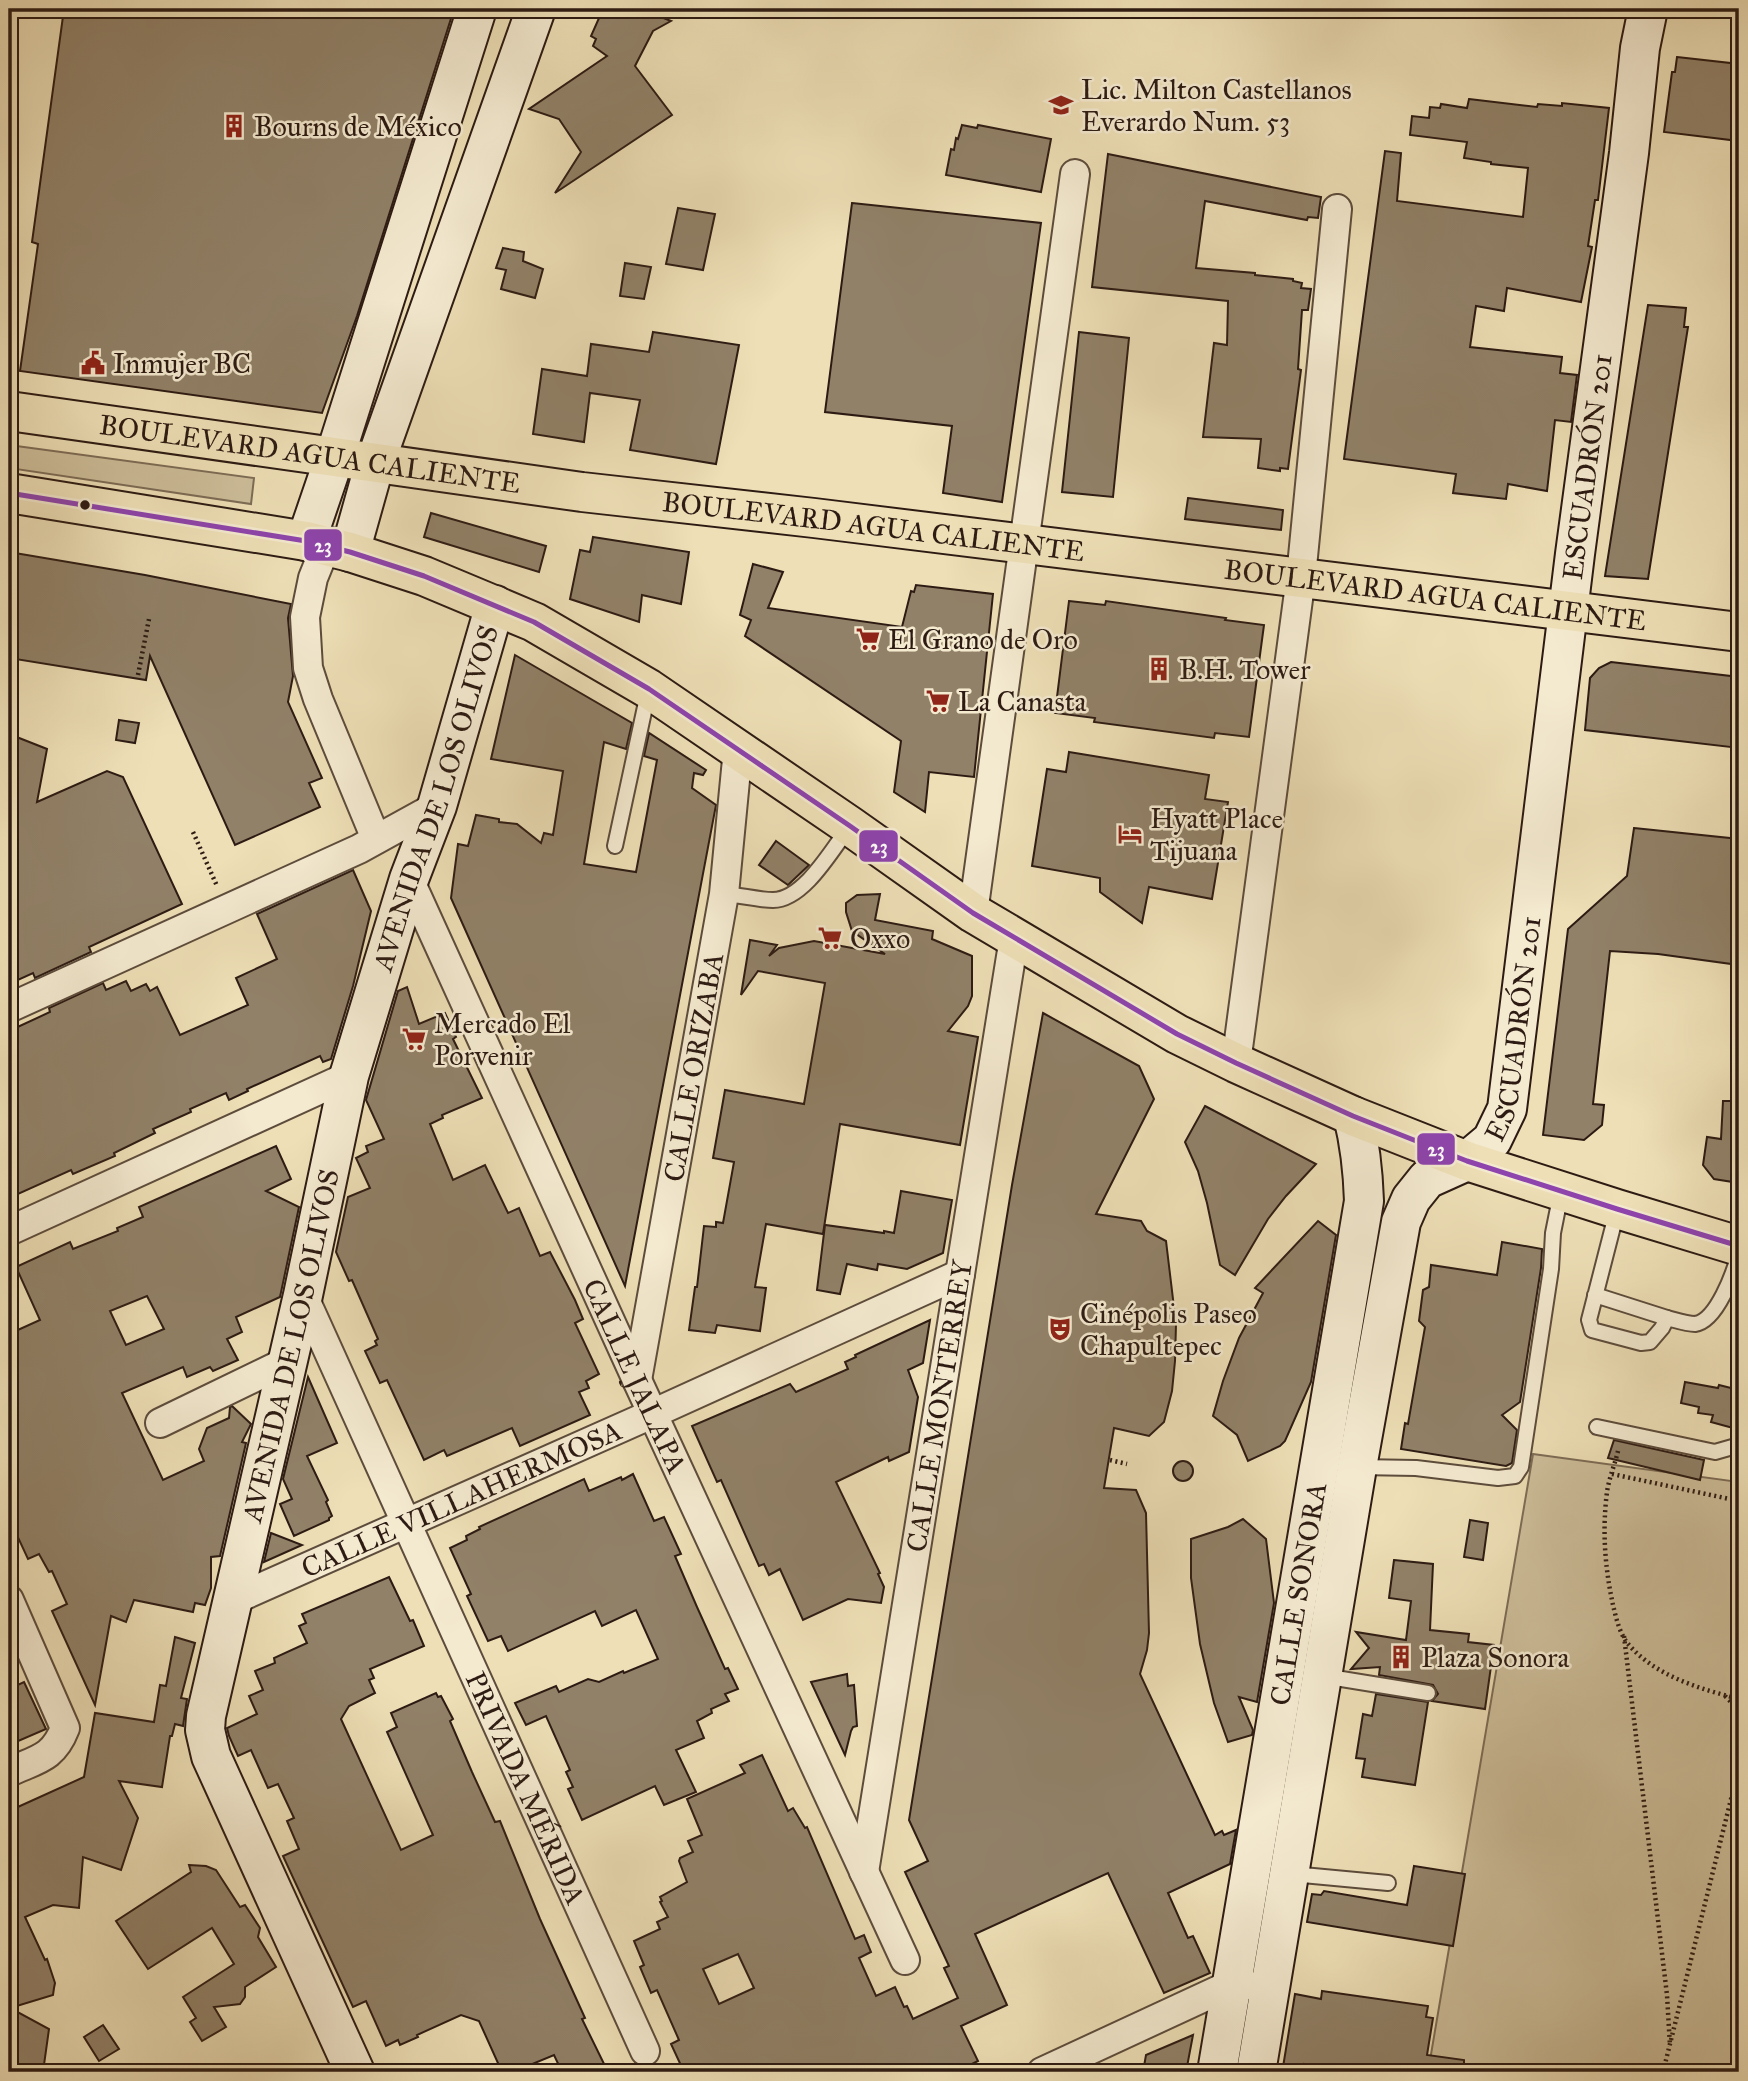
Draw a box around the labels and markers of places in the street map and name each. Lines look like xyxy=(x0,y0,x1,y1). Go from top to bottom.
place label: Lic. Milton Castellanos Everardo Num. 53 xyxy=(1081,72,1352,139)
school or university icon: Lic. Milton Castellanos Everardo Num. 53 xyxy=(1047,91,1075,119)
place label: Bourns de México xyxy=(254,109,462,144)
building icon: Bourns de México xyxy=(220,112,248,140)
place label: Inmujer BC xyxy=(113,346,251,381)
public building icon: Inmujer BC xyxy=(79,349,107,377)
unlabelled marker xyxy=(78,498,92,512)
place label: El Grano de Oro xyxy=(888,622,1078,657)
supermarket icon: El Grano de Oro xyxy=(854,625,882,653)
place label: B.H. Tower xyxy=(1179,652,1311,687)
building icon: B.H. Tower xyxy=(1145,655,1173,683)
place label: La Canasta xyxy=(958,684,1087,719)
supermarket icon: La Canasta xyxy=(924,687,952,715)
place label: Hyatt Place Tijuana xyxy=(1150,801,1283,868)
hotel icon: Hyatt Place Tijuana xyxy=(1116,820,1144,848)
place label: Oxxo xyxy=(850,921,910,956)
supermarket icon: Oxxo xyxy=(816,924,844,952)
place label: Mercado El Porvenir xyxy=(434,1006,571,1073)
supermarket icon: Mercado El Porvenir xyxy=(400,1025,428,1053)
place label: Cinépolis Paseo Chapultepec xyxy=(1080,1296,1257,1363)
theatre icon: Cinépolis Paseo Chapultepec xyxy=(1046,1315,1074,1343)
place label: Plaza Sonora xyxy=(1421,1640,1570,1675)
building icon: Plaza Sonora xyxy=(1387,1643,1415,1671)

